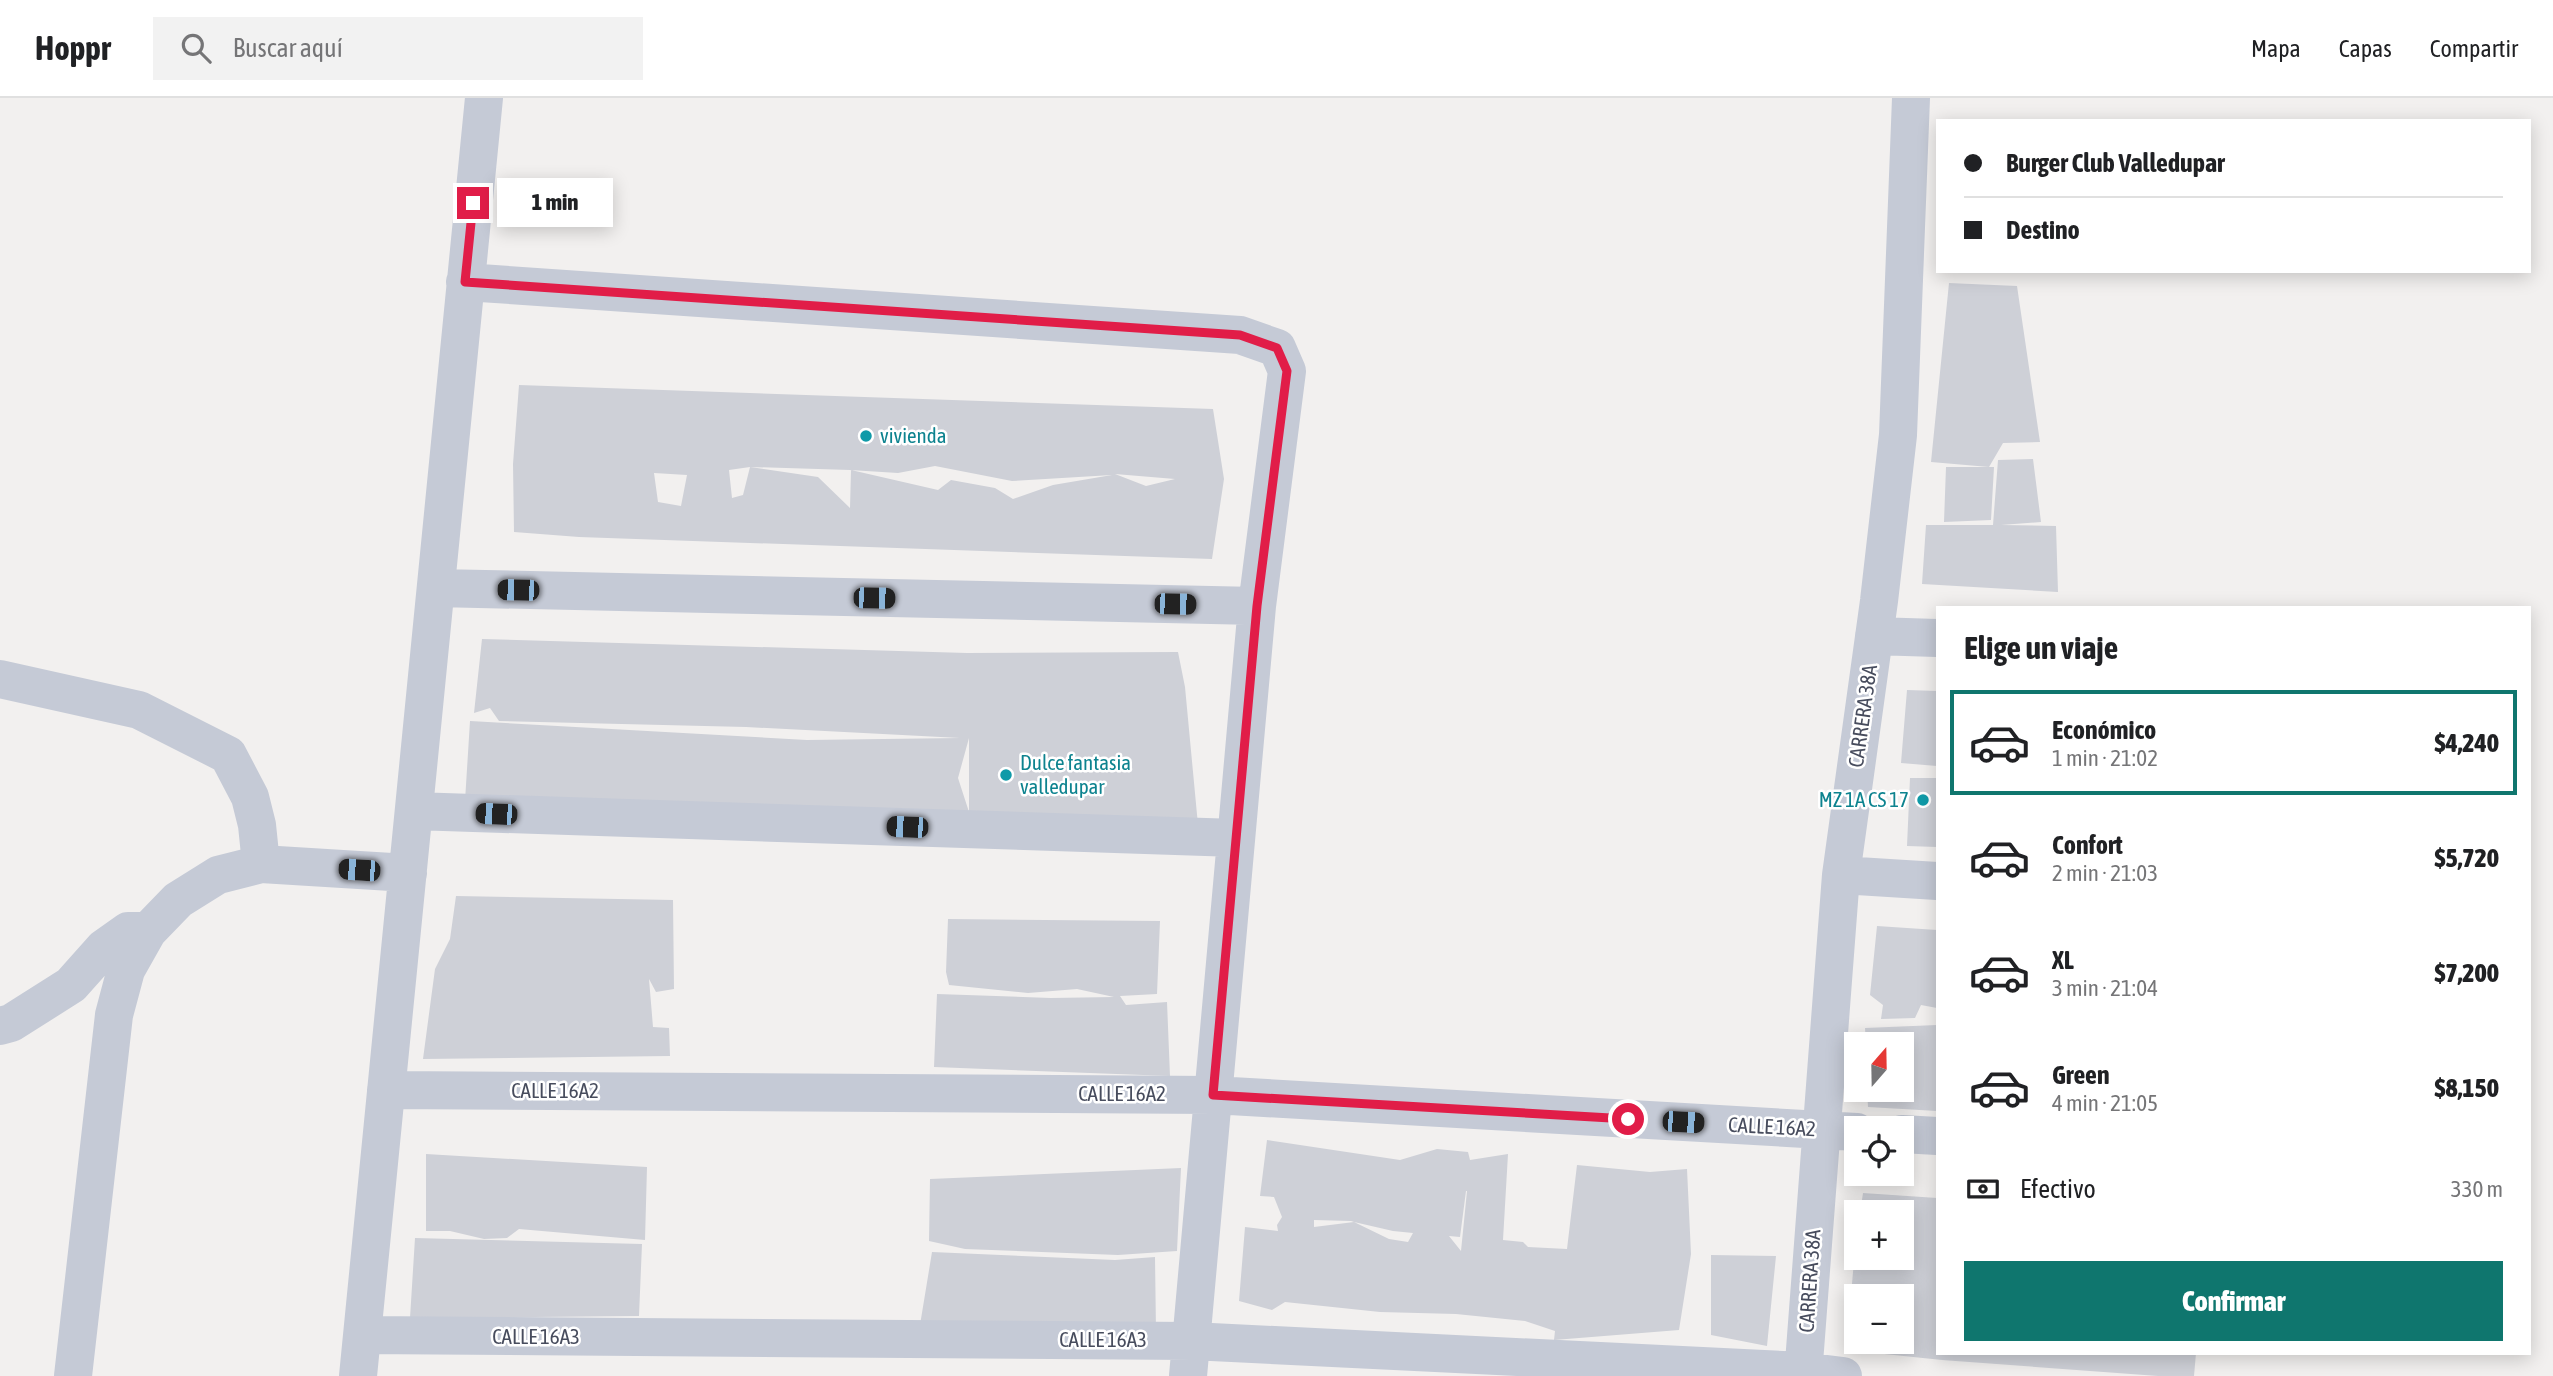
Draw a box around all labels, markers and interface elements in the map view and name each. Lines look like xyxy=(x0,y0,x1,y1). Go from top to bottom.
search box xyxy=(153,17,643,80)
text: Hoppr xyxy=(35,29,111,67)
icon: search xyxy=(177,29,215,67)
text: Buscar aquí xyxy=(233,33,343,63)
text: Mapa xyxy=(2251,35,2301,62)
text: Capas xyxy=(2339,35,2392,62)
text: Compartir xyxy=(2430,35,2518,62)
text: Burger Club Valledupar xyxy=(2006,148,2225,178)
callout: 1 min xyxy=(498,178,613,228)
route end xyxy=(457,187,489,219)
text: 1 min xyxy=(532,189,578,215)
text: Destino xyxy=(2006,215,2080,245)
place label: vivienda xyxy=(880,423,946,447)
marker: vivienda xyxy=(858,428,874,444)
car xyxy=(497,579,540,601)
car xyxy=(853,587,896,609)
car xyxy=(1154,593,1197,615)
text: Elige un viaje xyxy=(1964,629,2118,666)
street label: CARRERA 38A xyxy=(1843,662,1881,769)
icon: car xyxy=(1968,711,2031,774)
text: Económico xyxy=(2052,715,2156,745)
text: $4,240 xyxy=(2435,728,2499,758)
text: 1 min · 21:02 xyxy=(2052,745,2158,771)
place label: Dulce fantasia valledupar xyxy=(1020,750,1131,798)
marker: Dulce fantasia valledupar xyxy=(998,767,1014,783)
place label: MZ 1A CS 17 xyxy=(1819,787,1909,811)
marker: MZ 1A CS 17 xyxy=(1915,792,1931,808)
car xyxy=(475,803,518,825)
car xyxy=(886,816,929,838)
icon: car xyxy=(1968,826,2031,889)
text: Confort xyxy=(2052,830,2123,860)
text: $5,720 xyxy=(2435,843,2499,873)
car xyxy=(338,858,381,882)
text: 2 min · 21:03 xyxy=(2052,860,2158,886)
icon: car xyxy=(1968,941,2031,1004)
text: XL xyxy=(2052,945,2074,975)
text: $7,200 xyxy=(2435,958,2499,988)
text: 3 min · 21:04 xyxy=(2052,975,2158,1001)
north arrow xyxy=(1844,1032,1914,1102)
map controls xyxy=(1844,1032,1914,1354)
icon: car xyxy=(1968,1056,2031,1119)
text: Green xyxy=(2052,1060,2110,1090)
text: $8,150 xyxy=(2435,1073,2499,1103)
street label: CALLE 16A2 xyxy=(511,1078,599,1102)
street label: CALLE 16A2 xyxy=(1078,1081,1166,1105)
text: 4 min · 21:05 xyxy=(2052,1090,2158,1116)
route start xyxy=(1612,1103,1644,1135)
car xyxy=(1662,1110,1705,1134)
street label: CALLE 16A2 xyxy=(1728,1112,1816,1140)
button: locate xyxy=(1844,1116,1914,1186)
icon: cash xyxy=(1964,1170,2002,1208)
text: Efectivo xyxy=(2020,1174,2096,1204)
text: 330 m xyxy=(2451,1176,2503,1202)
button: + xyxy=(1844,1200,1914,1270)
street label: CARRERA 38A xyxy=(1793,1228,1825,1333)
button: Confirmar xyxy=(1964,1261,2503,1341)
button: − xyxy=(1844,1284,1914,1354)
street label: CALLE 16A3 xyxy=(492,1324,580,1348)
street label: CALLE 16A3 xyxy=(1059,1327,1147,1351)

